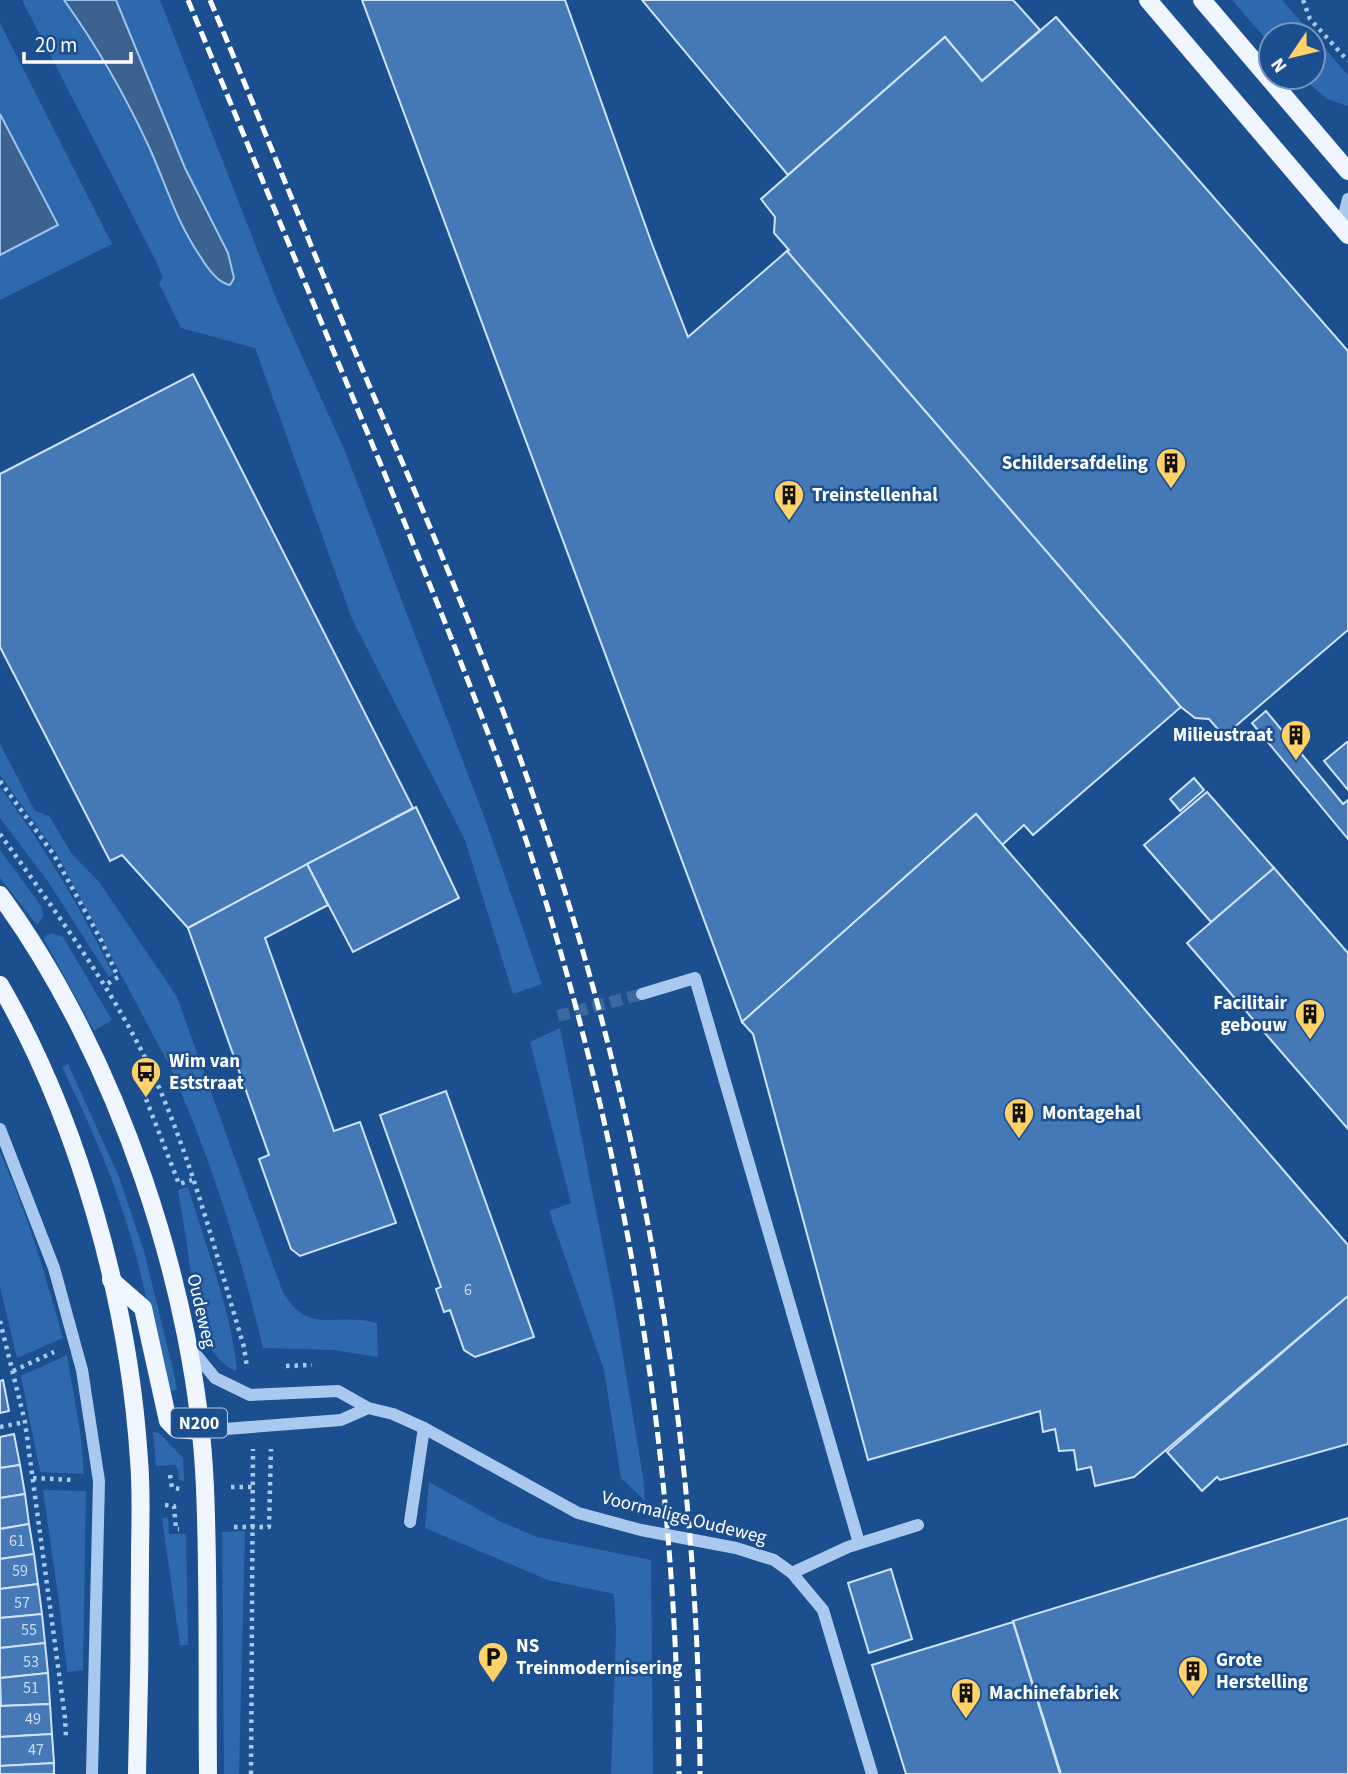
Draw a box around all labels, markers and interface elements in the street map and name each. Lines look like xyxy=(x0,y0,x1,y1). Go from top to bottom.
scale bar xyxy=(24,21,131,65)
north arrow xyxy=(1257,21,1327,91)
text: 20 m xyxy=(35,30,77,60)
text: N xyxy=(1265,52,1294,78)
building icon: Schildersafdeling xyxy=(1154,446,1188,490)
place label: Schildersafdeling xyxy=(1002,450,1148,477)
building icon: Treinstellenhal xyxy=(772,478,806,522)
place label: Treinstellenhal xyxy=(812,482,938,509)
building icon: Milieustraat xyxy=(1279,718,1313,762)
place label: Milieustraat xyxy=(1173,722,1273,749)
place label: Facilitair gebouw xyxy=(1213,990,1287,1039)
building icon: Facilitair gebouw xyxy=(1293,997,1327,1041)
place label: Wim van Eststraat xyxy=(169,1048,244,1097)
bus stop icon: Wim van Eststraat xyxy=(129,1055,163,1099)
building icon: Montagehal xyxy=(1002,1096,1036,1140)
place label: Montagehal xyxy=(1042,1100,1141,1127)
street label: Oudeweg xyxy=(179,1271,223,1351)
house number: 6 xyxy=(464,1279,472,1301)
road number: N200 xyxy=(171,1408,227,1438)
street label: Voormalige Oudeweg xyxy=(599,1484,770,1552)
house number: 61 xyxy=(9,1530,25,1552)
house number: 59 xyxy=(12,1560,28,1582)
house number: 57 xyxy=(14,1592,30,1614)
house number: 55 xyxy=(21,1619,37,1641)
place label: NS Treinmodernisering xyxy=(516,1633,682,1682)
parking icon: NS Treinmodernisering xyxy=(476,1640,510,1684)
place label: Grote Herstelling xyxy=(1216,1647,1308,1696)
house number: 53 xyxy=(23,1651,39,1673)
building icon: Grote Herstelling xyxy=(1176,1654,1210,1698)
building icon: Machinefabriek xyxy=(949,1676,983,1720)
house number: 51 xyxy=(23,1677,39,1699)
place label: Machinefabriek xyxy=(989,1680,1120,1707)
house number: 49 xyxy=(25,1708,41,1730)
house number: 47 xyxy=(28,1739,44,1761)

